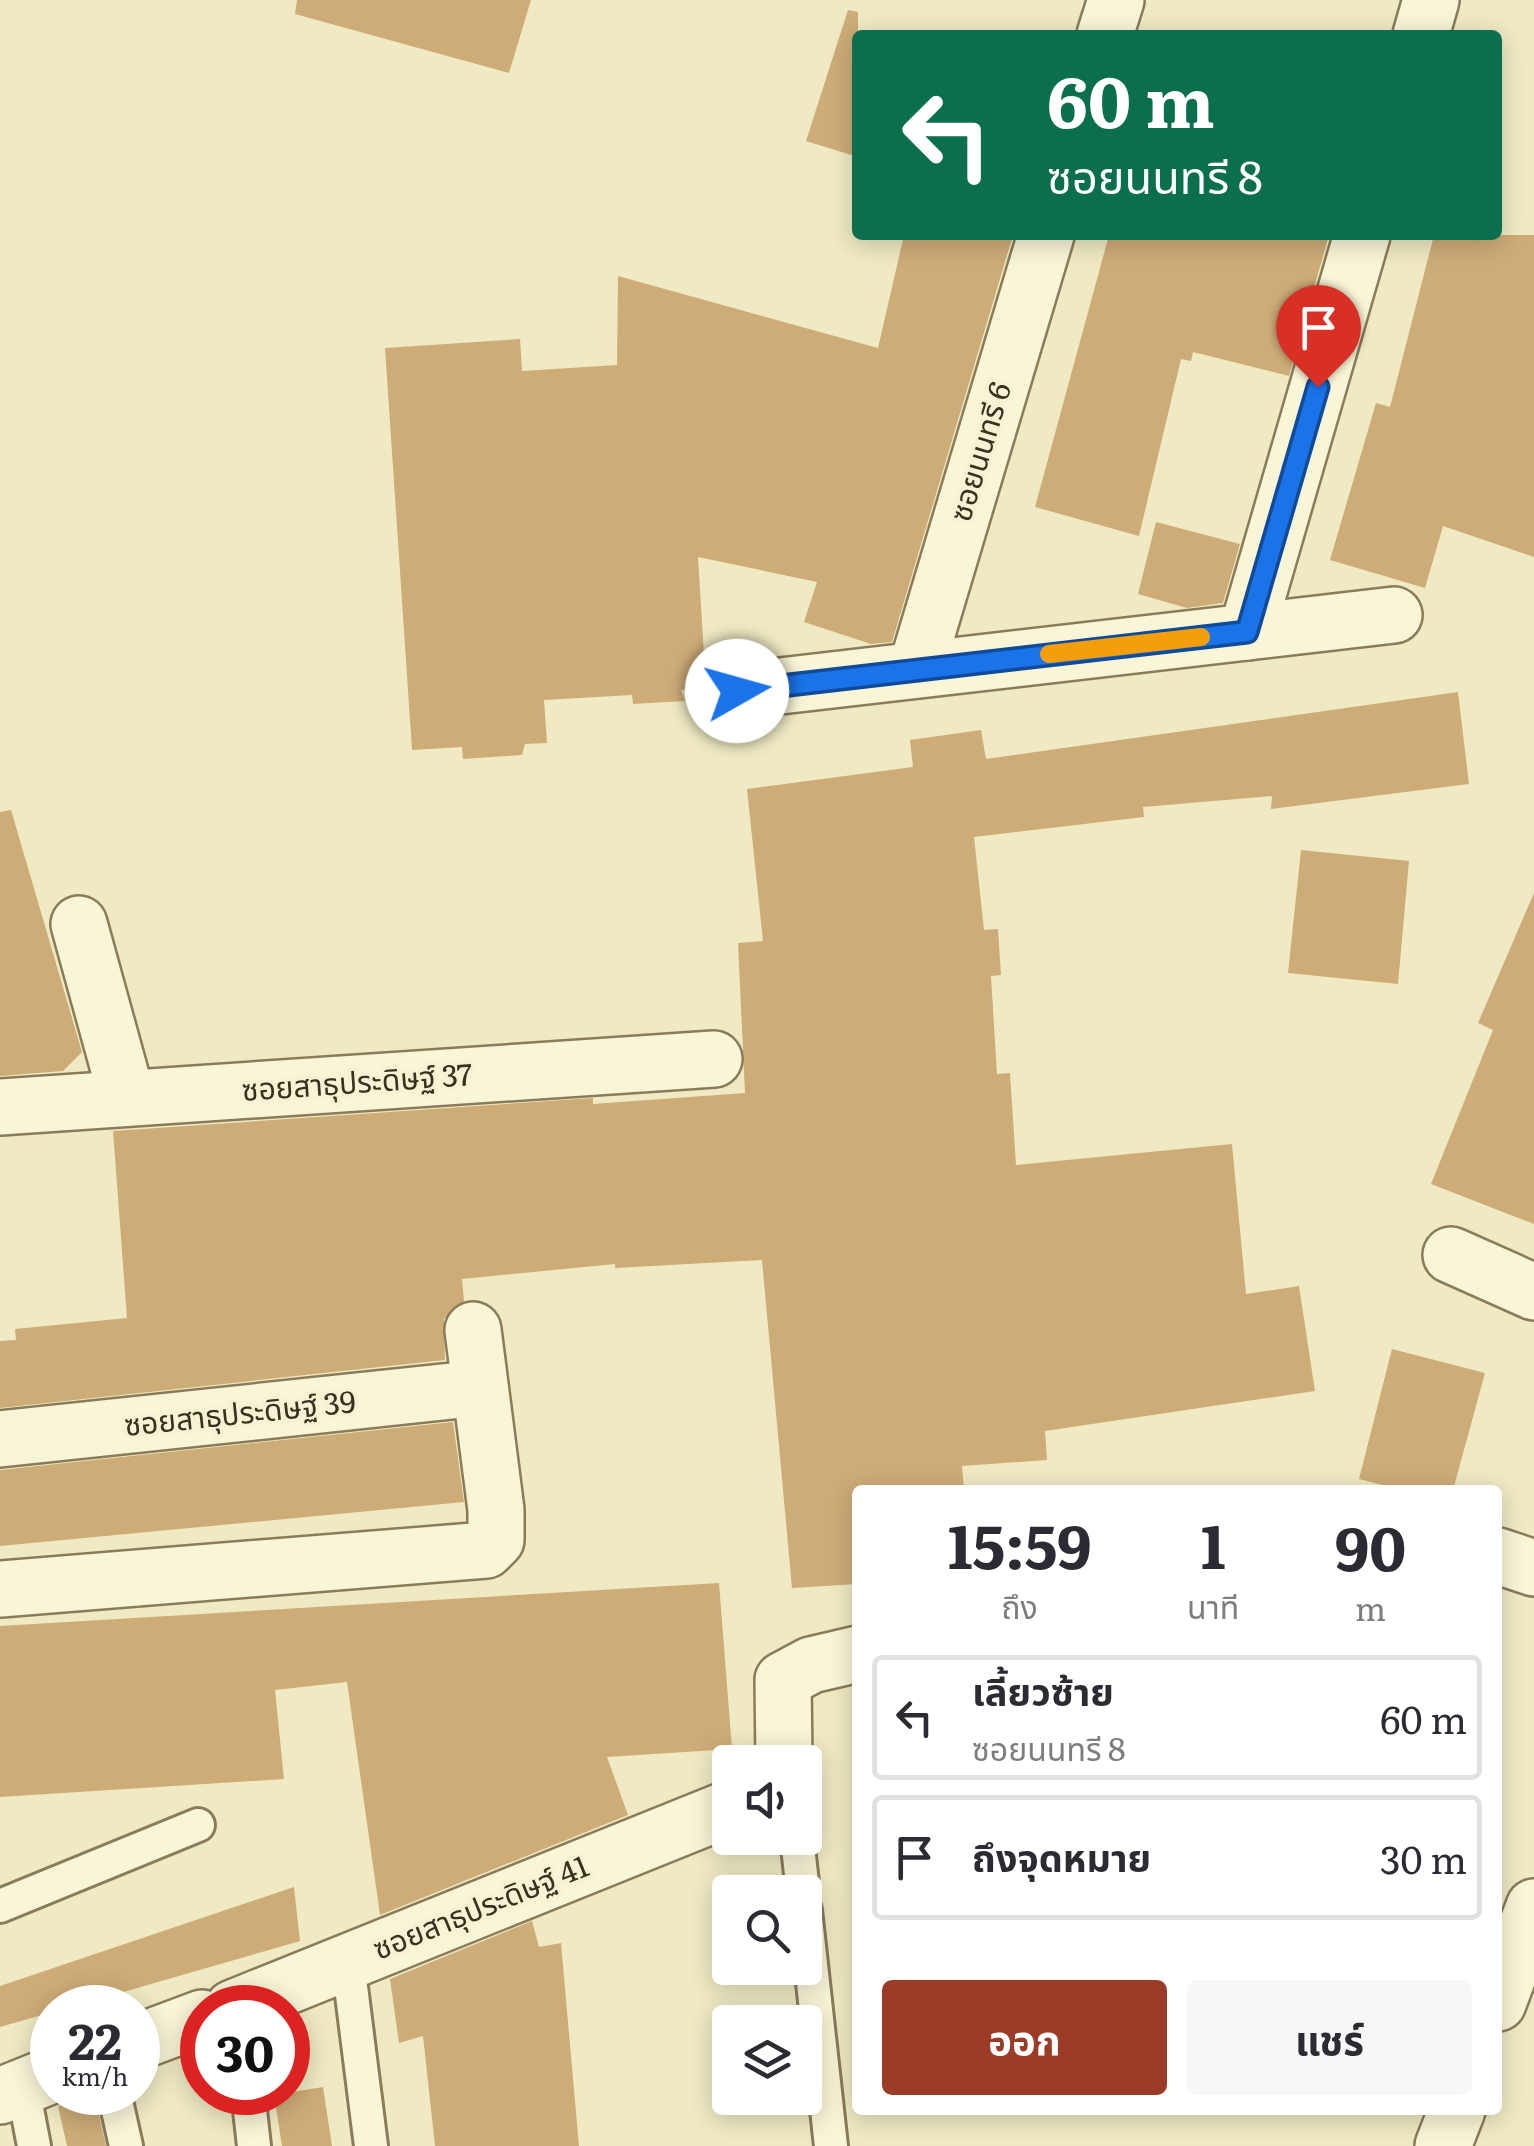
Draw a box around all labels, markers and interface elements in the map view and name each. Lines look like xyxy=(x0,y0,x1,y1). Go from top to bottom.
text: 60 m xyxy=(1047,46,1215,150)
icon: left xyxy=(882,70,1012,200)
text: ซอยนนทรี 8 xyxy=(1047,141,1263,208)
pin xyxy=(1276,285,1361,388)
icon: arrive xyxy=(1291,300,1346,355)
street label: ซอยนนทรี 6 xyxy=(936,376,1020,526)
position arrow xyxy=(685,639,789,743)
street label: ซอยสาธุประดิษฐ์ 37 xyxy=(240,1050,474,1110)
street label: ซอยสาธุประดิษฐ์ 39 xyxy=(122,1377,358,1445)
text: 15:59 xyxy=(948,1498,1091,1587)
text: 1 xyxy=(1201,1498,1226,1587)
text: 90 xyxy=(1335,1500,1406,1589)
text: ถึง xyxy=(1001,1581,1038,1629)
text: นาที xyxy=(1187,1581,1239,1629)
text: m xyxy=(1355,1583,1386,1631)
text: เลี้ยวซ้าย xyxy=(972,1661,1114,1718)
text: 60 m xyxy=(1380,1689,1467,1746)
icon: left xyxy=(887,1690,942,1745)
text: ซอยนนทรี 8 xyxy=(972,1723,1126,1771)
map controls xyxy=(712,1745,822,2115)
button: sound xyxy=(712,1745,822,1855)
text: ถึงจุดหมาย xyxy=(972,1827,1151,1884)
text: 30 m xyxy=(1380,1829,1467,1886)
icon: arrive xyxy=(887,1830,942,1885)
street label: ซอยสาธุประดิษฐ์ 41 xyxy=(365,1842,594,1969)
button: search xyxy=(712,1875,822,1985)
button: ออก xyxy=(882,1980,1167,2095)
button: แชร์ xyxy=(1187,1980,1472,2095)
speed limit sign: 30 xyxy=(180,1985,310,2115)
text: 22 xyxy=(68,2001,122,2075)
button: layers xyxy=(712,2005,822,2115)
text: km/h xyxy=(62,2057,128,2094)

